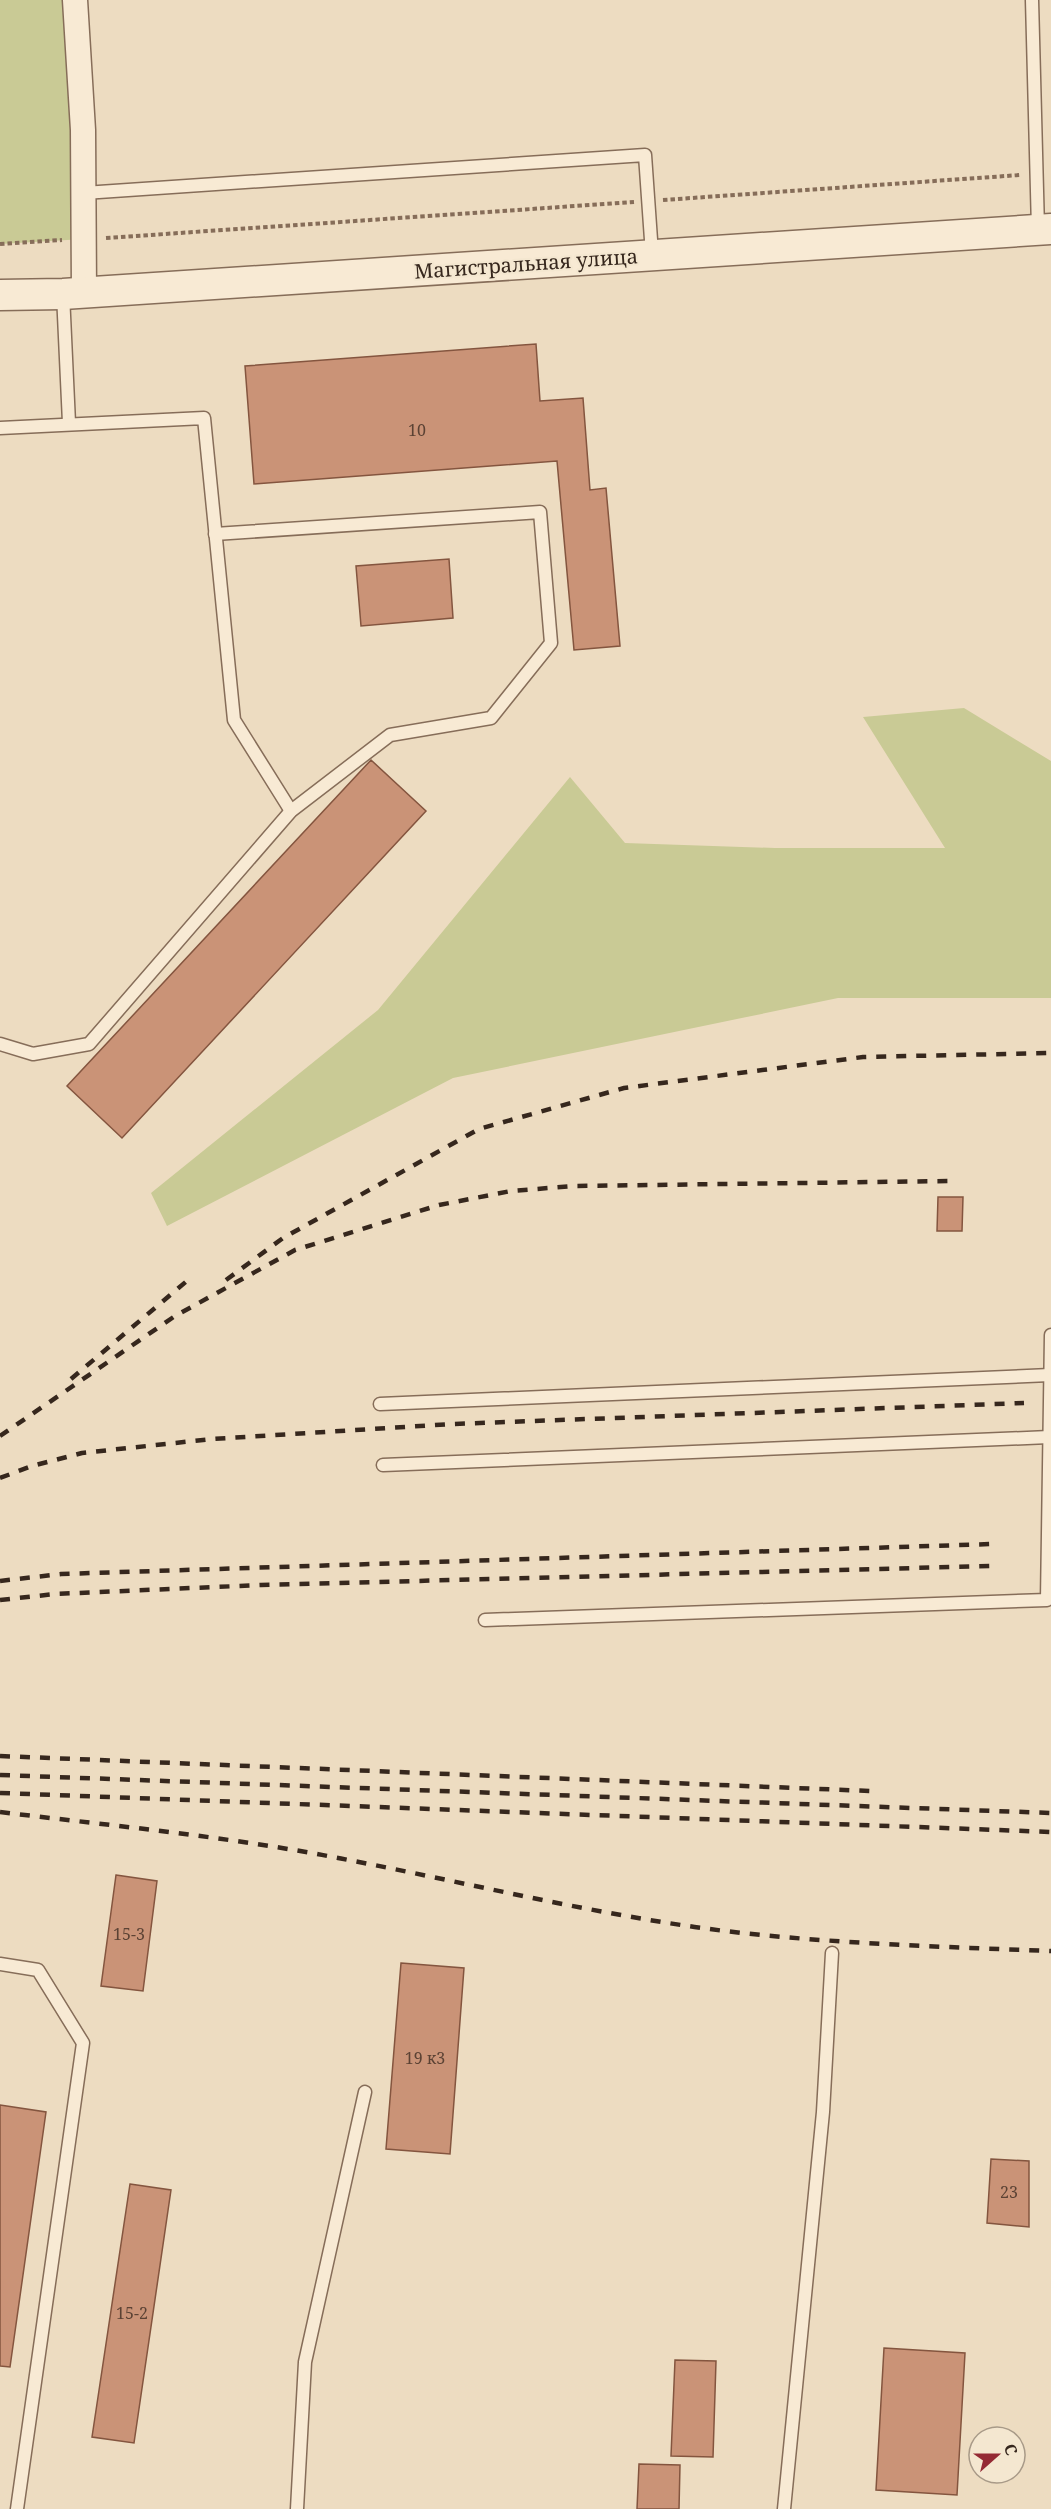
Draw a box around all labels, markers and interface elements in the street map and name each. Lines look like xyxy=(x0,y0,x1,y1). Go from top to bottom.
street label: Магистральная улица xyxy=(413,242,639,285)
house number: 10 xyxy=(408,419,426,441)
house number: 15-3 xyxy=(113,1923,145,1945)
house number: 19 к3 xyxy=(405,2047,445,2069)
house number: 23 xyxy=(1000,2181,1018,2203)
house number: 15-2 xyxy=(116,2302,148,2324)
north arrow xyxy=(967,2425,1027,2485)
text: С xyxy=(999,2441,1023,2458)

